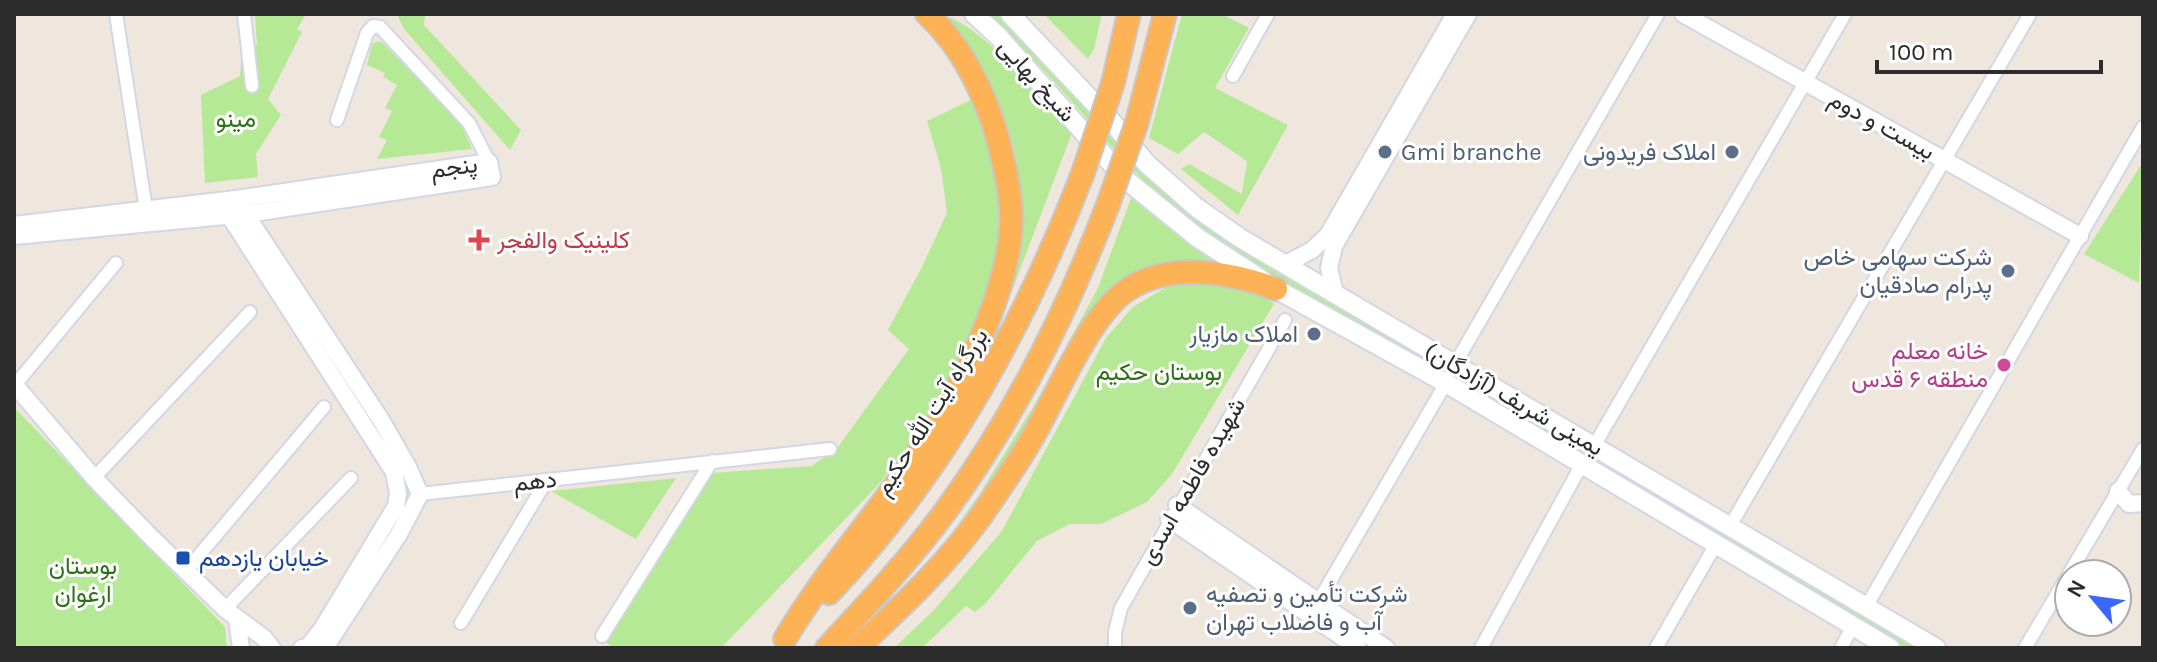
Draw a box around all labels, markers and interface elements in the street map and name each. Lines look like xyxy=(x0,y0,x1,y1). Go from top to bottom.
scale bar xyxy=(1877,24,2101,74)
street label: شیخ بهایی xyxy=(990,32,1082,130)
text: 100 m xyxy=(1889,38,1954,66)
street label: بیست و دوم xyxy=(1823,84,1940,167)
park label: مینو xyxy=(216,105,256,134)
place label: Gmi branche xyxy=(1401,138,1542,166)
place label: املاک فریدونی xyxy=(1583,138,1716,167)
marker: Gmi branche xyxy=(1376,143,1394,161)
marker: املاک فریدونی xyxy=(1723,143,1741,161)
street label: پنجم xyxy=(429,150,480,186)
place label: کلینیک والفجر xyxy=(496,226,630,255)
marker: کلینیک والفجر xyxy=(468,229,490,251)
place label: شرکت سهامی خاص پدرام صادقیان xyxy=(1803,243,1992,301)
marker: شرکت سهامی خاص پدرام صادقیان xyxy=(1999,262,2017,280)
place label: املاک مازیار xyxy=(1188,320,1298,349)
street label: بزرگراه آیت الله حکیم xyxy=(868,323,995,502)
marker: املاک مازیار xyxy=(1305,325,1323,343)
street label: یمینی شریف (آزادگان) xyxy=(1419,336,1609,463)
place label: خانه معلم منطقه ۶ قدس xyxy=(1851,337,1988,393)
marker: خانه معلم منطقه ۶ قدس xyxy=(1995,356,2013,374)
park label: بوستان حکیم xyxy=(1096,358,1222,388)
street label: شهیده فاطمه اسدی xyxy=(1133,393,1252,570)
street label: دهم xyxy=(512,465,558,499)
place label: خیابان یازدهم xyxy=(199,544,329,574)
marker: خیابان یازدهم xyxy=(174,549,192,567)
park label: بوستان ارغوان xyxy=(49,552,117,609)
north arrow xyxy=(2053,558,2133,638)
text: N xyxy=(2061,576,2092,602)
place label: شركت تأمين و تصفيه آب و فاضلاب تهران xyxy=(1206,580,1408,637)
marker: شركت تأمين و تصفيه آب و فاضلاب تهران xyxy=(1181,599,1199,617)

